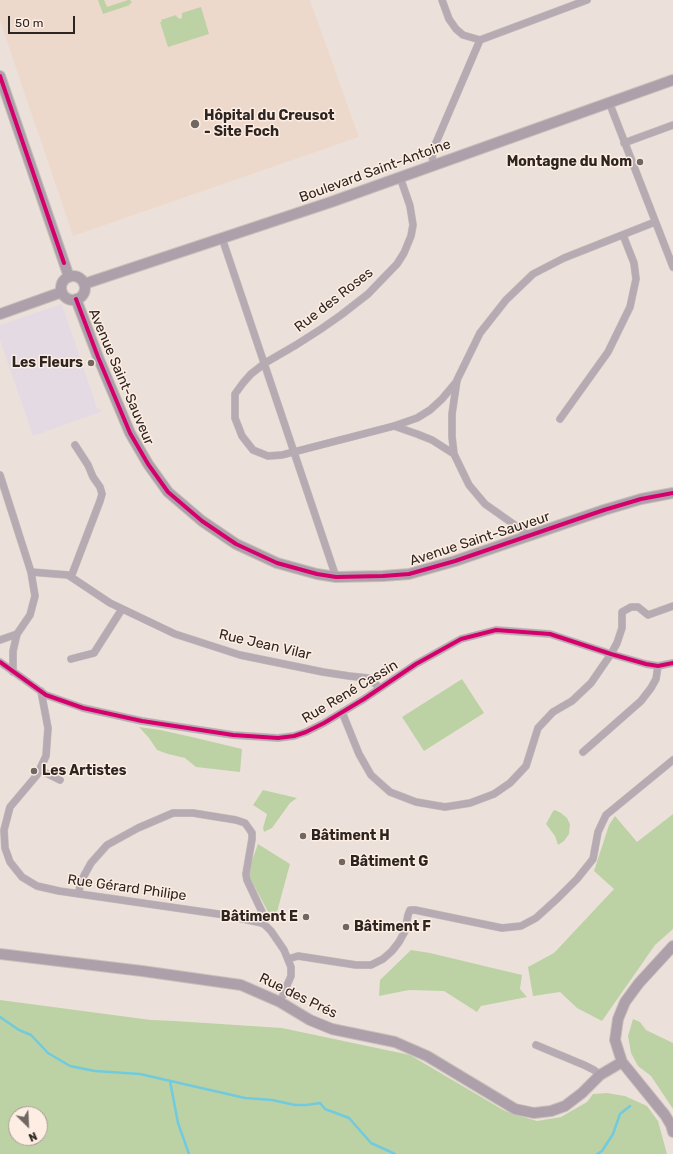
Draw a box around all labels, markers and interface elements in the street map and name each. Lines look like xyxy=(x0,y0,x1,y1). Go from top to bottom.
scale bar xyxy=(10,8,77,34)
text: 50 m xyxy=(15,16,43,30)
place label: Hôpital du Creusot - Site Foch xyxy=(204,108,335,140)
marker: Hôpital du Creusot - Site Foch xyxy=(189,118,201,130)
street label: Boulevard Saint-Antoine xyxy=(297,136,453,206)
place label: Montagne du Nom xyxy=(507,154,632,170)
marker: Montagne du Nom xyxy=(635,157,645,167)
street label: Rue des Roses xyxy=(291,264,377,336)
street label: Avenue Saint-Sauveur xyxy=(85,306,157,448)
place label: Les Fleurs xyxy=(12,355,83,371)
marker: Les Fleurs xyxy=(86,358,96,368)
street label: Avenue Saint-Sauveur xyxy=(408,508,552,570)
street label: Rue Jean Vilar xyxy=(217,626,313,664)
street label: Rue René Cassin xyxy=(299,657,401,727)
place label: Les Artistes xyxy=(42,763,127,779)
marker: Les Artistes xyxy=(29,766,39,776)
place label: Bâtiment H xyxy=(311,828,390,844)
marker: Bâtiment H xyxy=(298,831,308,841)
place label: Bâtiment G xyxy=(350,854,428,870)
marker: Bâtiment G xyxy=(337,857,347,867)
street label: Rue Gérard Philipe xyxy=(66,871,188,905)
place label: Bâtiment E xyxy=(221,909,298,925)
marker: Bâtiment E xyxy=(301,912,311,922)
place label: Bâtiment F xyxy=(354,919,431,935)
marker: Bâtiment F xyxy=(341,922,351,932)
street label: Rue des Prés xyxy=(256,970,340,1022)
north arrow xyxy=(8,1106,48,1146)
text: N xyxy=(26,1129,39,1144)

